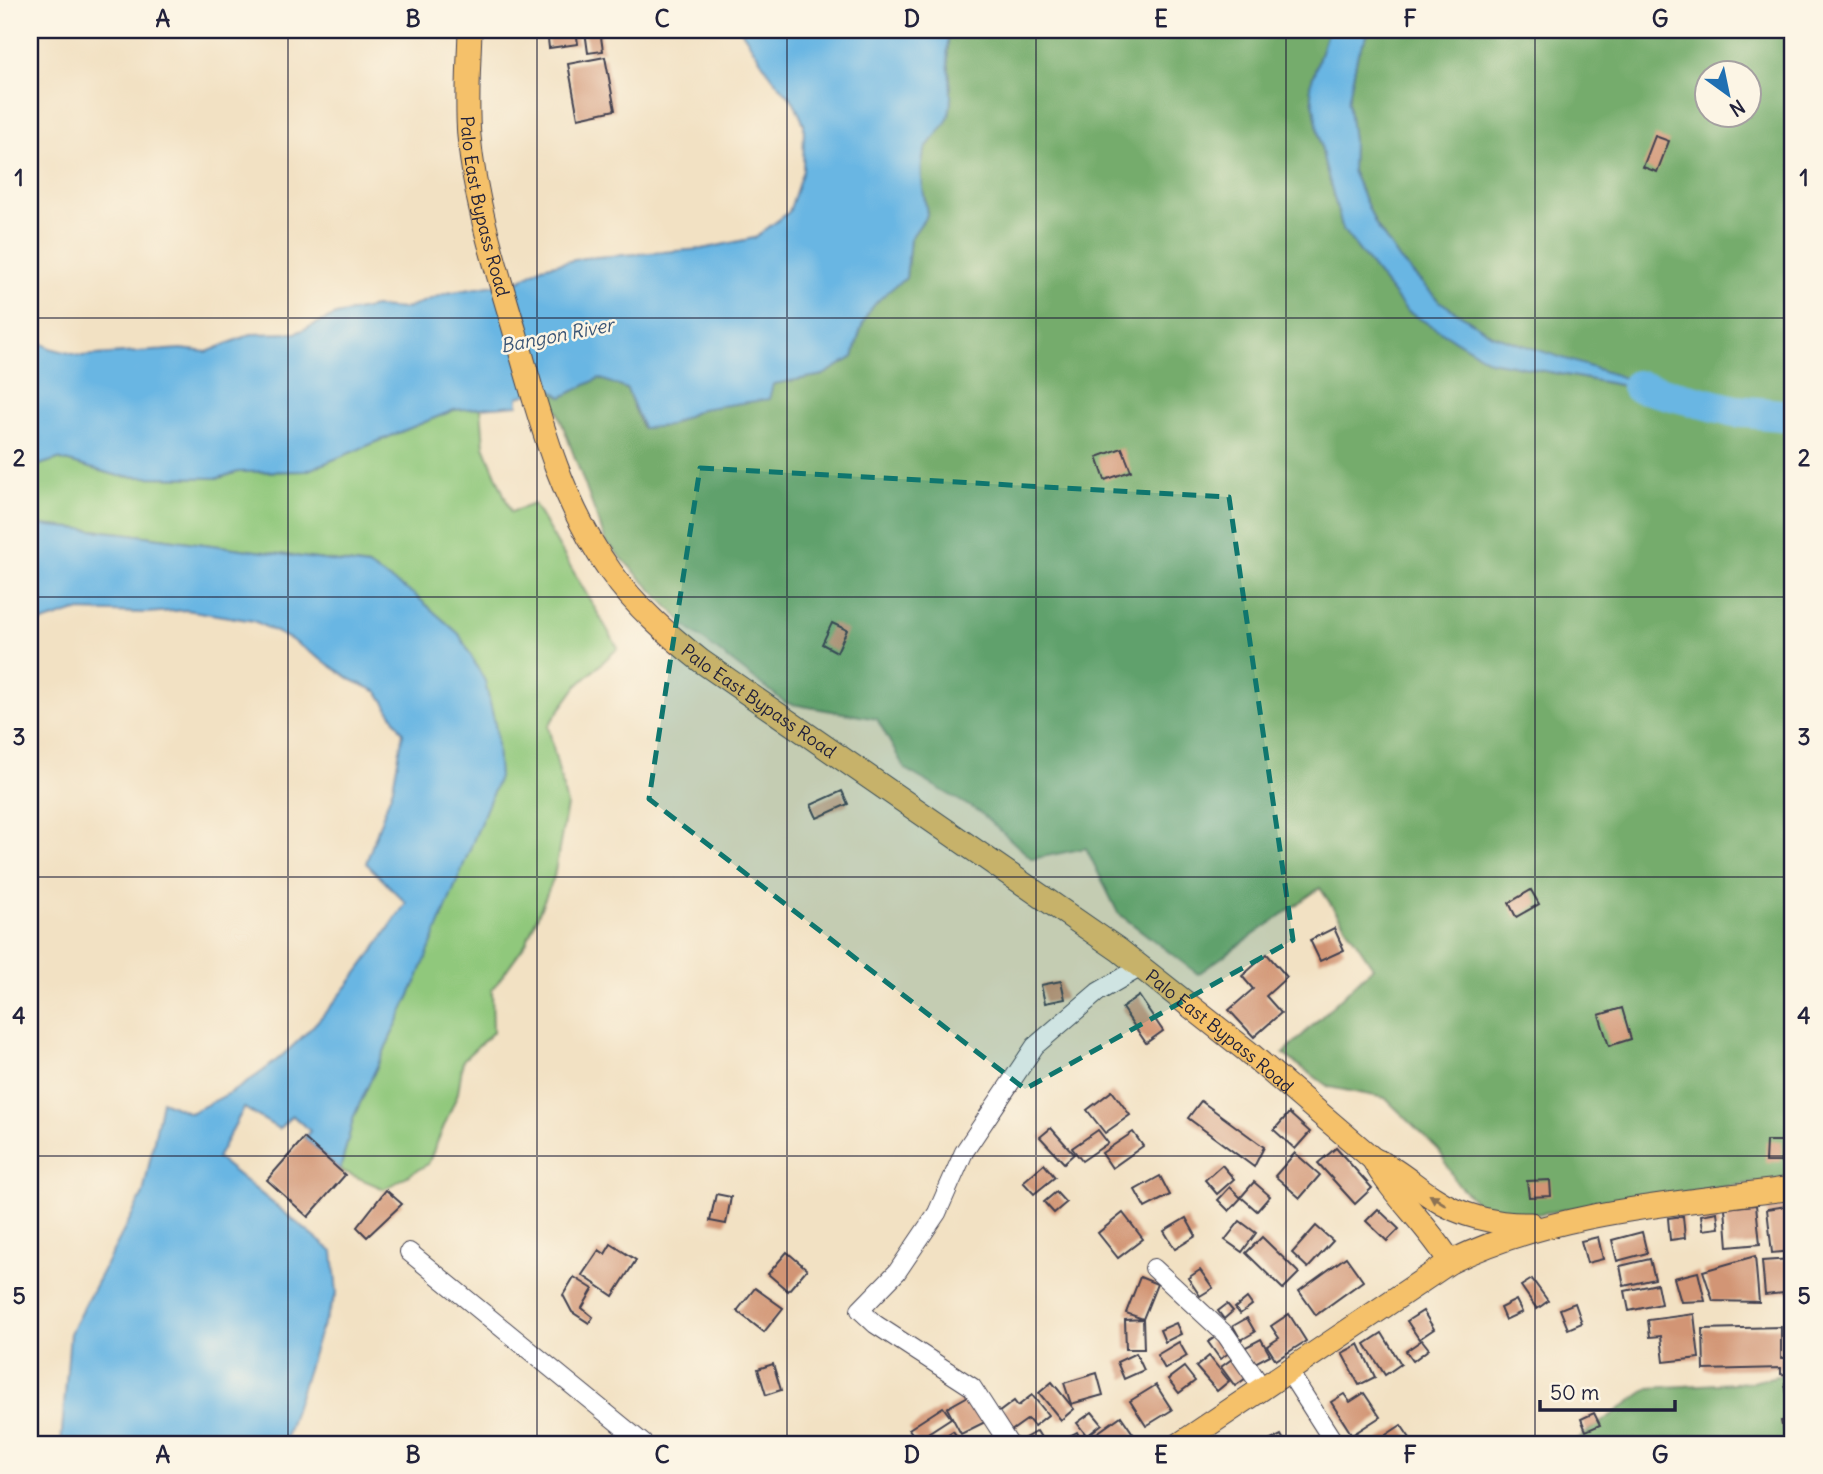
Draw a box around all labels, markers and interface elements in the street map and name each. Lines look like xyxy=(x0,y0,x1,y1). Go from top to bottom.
text: A xyxy=(156,4,171,33)
text: B xyxy=(405,4,421,33)
text: C xyxy=(654,4,670,33)
text: D xyxy=(904,4,920,33)
text: E xyxy=(1154,4,1168,33)
text: F xyxy=(1403,4,1417,33)
text: G xyxy=(1652,4,1668,33)
north arrow xyxy=(1694,60,1764,130)
text: N xyxy=(1725,95,1749,122)
street label: Palo East Bypass Road xyxy=(456,116,515,299)
text: 1 xyxy=(14,163,24,192)
text: 1 xyxy=(1799,163,1809,192)
water label: Bangon River xyxy=(498,312,618,358)
text: 2 xyxy=(13,443,26,472)
text: 2 xyxy=(1798,443,1811,472)
street label: Palo East Bypass Road xyxy=(677,638,841,763)
text: 3 xyxy=(12,722,26,751)
text: 3 xyxy=(1797,722,1811,751)
street label: Palo East Bypass Road xyxy=(1141,964,1299,1098)
text: 4 xyxy=(12,1001,26,1030)
text: 4 xyxy=(1797,1001,1811,1030)
one-way arrow xyxy=(1428,1193,1447,1206)
text: 5 xyxy=(12,1281,26,1310)
text: 5 xyxy=(1797,1281,1811,1310)
scale bar xyxy=(1540,1369,1674,1413)
text: 50 m xyxy=(1550,1379,1599,1406)
text: A xyxy=(156,1440,171,1469)
text: B xyxy=(405,1440,421,1469)
text: C xyxy=(654,1440,670,1469)
text: D xyxy=(904,1440,920,1469)
text: E xyxy=(1154,1440,1168,1469)
text: F xyxy=(1403,1440,1417,1469)
text: G xyxy=(1652,1440,1668,1469)

